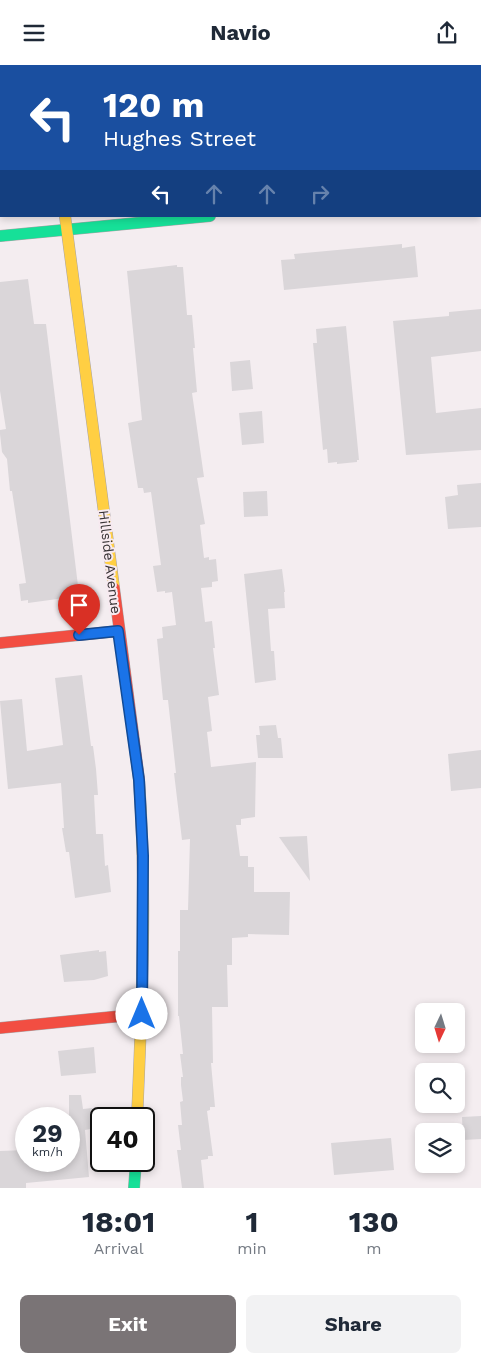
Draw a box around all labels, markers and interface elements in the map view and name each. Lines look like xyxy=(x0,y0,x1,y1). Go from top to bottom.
icon: menu xyxy=(20,19,48,47)
icon: share xyxy=(433,19,461,47)
text: Navio xyxy=(210,20,271,45)
text: 120 m xyxy=(103,84,204,126)
icon: left xyxy=(20,85,85,150)
text: Hughes Street xyxy=(103,126,256,151)
icon: left xyxy=(147,180,175,208)
icon: ahead xyxy=(200,180,228,208)
icon: ahead xyxy=(253,180,281,208)
icon: right xyxy=(306,180,334,208)
street label: Hillside Avenue xyxy=(96,509,124,615)
pin xyxy=(58,584,100,635)
icon: arrive xyxy=(65,591,93,619)
position arrow xyxy=(115,987,167,1039)
north arrow xyxy=(415,1003,465,1053)
map controls xyxy=(415,1003,465,1173)
button: search xyxy=(415,1063,465,1113)
speed limit sign: 40 xyxy=(90,1107,155,1172)
text: 29 xyxy=(32,1119,63,1148)
button: layers xyxy=(415,1123,465,1173)
text: km/h xyxy=(32,1145,63,1159)
text: 18:01 xyxy=(82,1204,155,1239)
text: 1 xyxy=(246,1204,258,1239)
text: 130 xyxy=(349,1204,399,1239)
text: Arrival xyxy=(94,1239,144,1258)
text: min xyxy=(237,1239,267,1258)
text: m xyxy=(366,1239,381,1258)
button: Exit xyxy=(20,1295,236,1353)
button: Share xyxy=(246,1295,461,1353)

